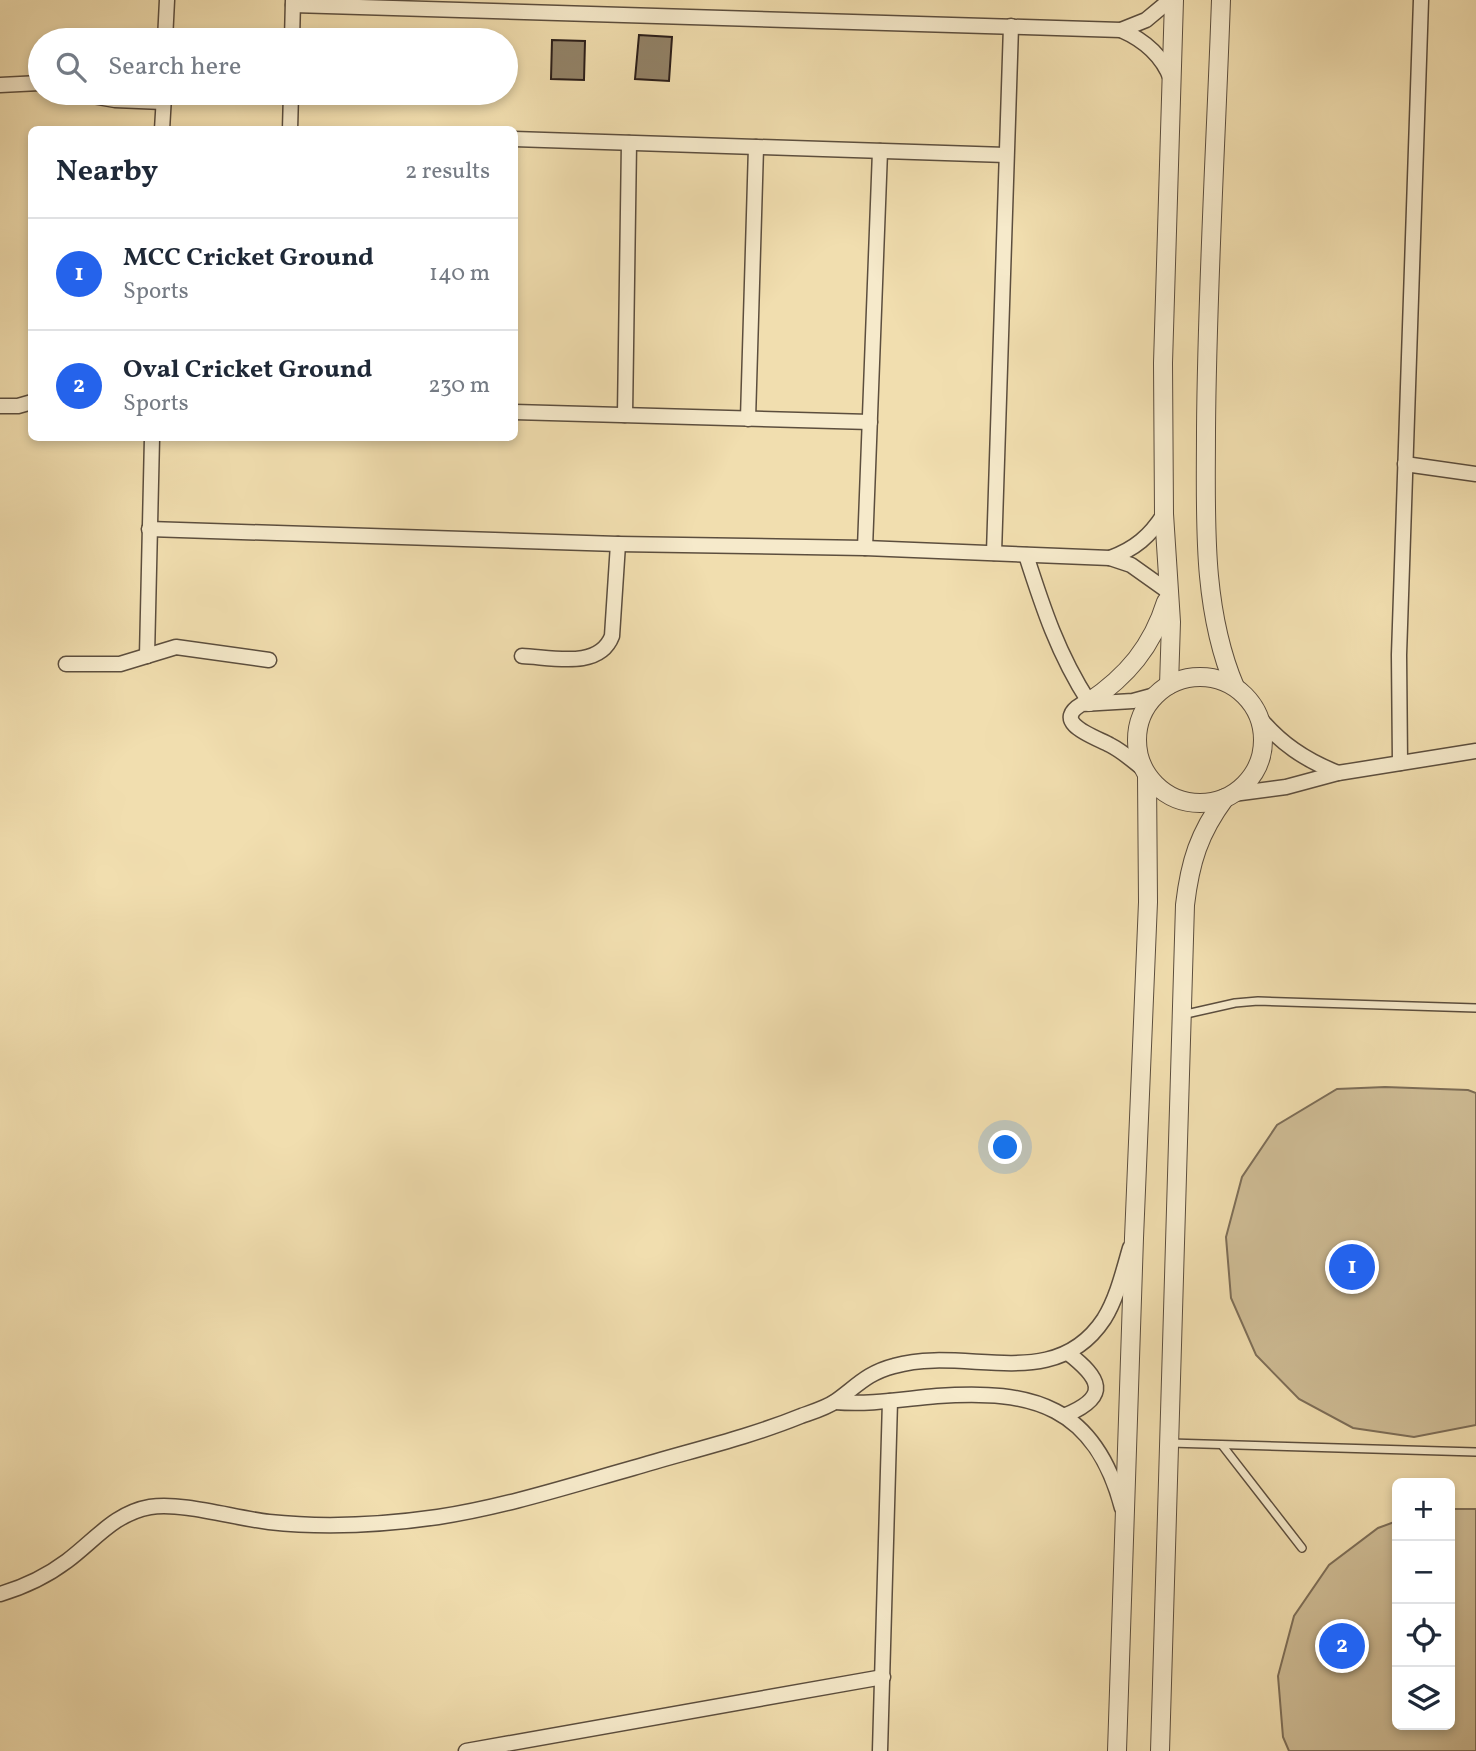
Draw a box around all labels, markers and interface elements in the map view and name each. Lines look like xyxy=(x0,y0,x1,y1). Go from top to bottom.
search box xyxy=(28,28,518,105)
icon: search xyxy=(52,48,90,86)
text: Search here xyxy=(108,49,241,85)
text: Nearby xyxy=(56,151,158,193)
text: 2 results xyxy=(405,156,490,188)
text: MCC Cricket Ground xyxy=(123,240,374,276)
text: 1 xyxy=(74,258,84,290)
text: 140 m xyxy=(429,258,490,290)
text: Sports xyxy=(123,276,189,308)
text: Oval Cricket Ground xyxy=(123,352,372,388)
text: 2 xyxy=(73,370,85,402)
text: 230 m xyxy=(428,370,490,402)
text: Sports xyxy=(123,388,189,420)
your location xyxy=(988,1130,1022,1164)
pin: 1 xyxy=(1329,1241,1375,1293)
map controls xyxy=(1392,1478,1455,1730)
button: + xyxy=(1392,1478,1455,1541)
button: − xyxy=(1392,1541,1455,1604)
button: locate xyxy=(1392,1604,1455,1667)
pin: 2 xyxy=(1319,1620,1365,1672)
button: layers xyxy=(1392,1667,1455,1730)

